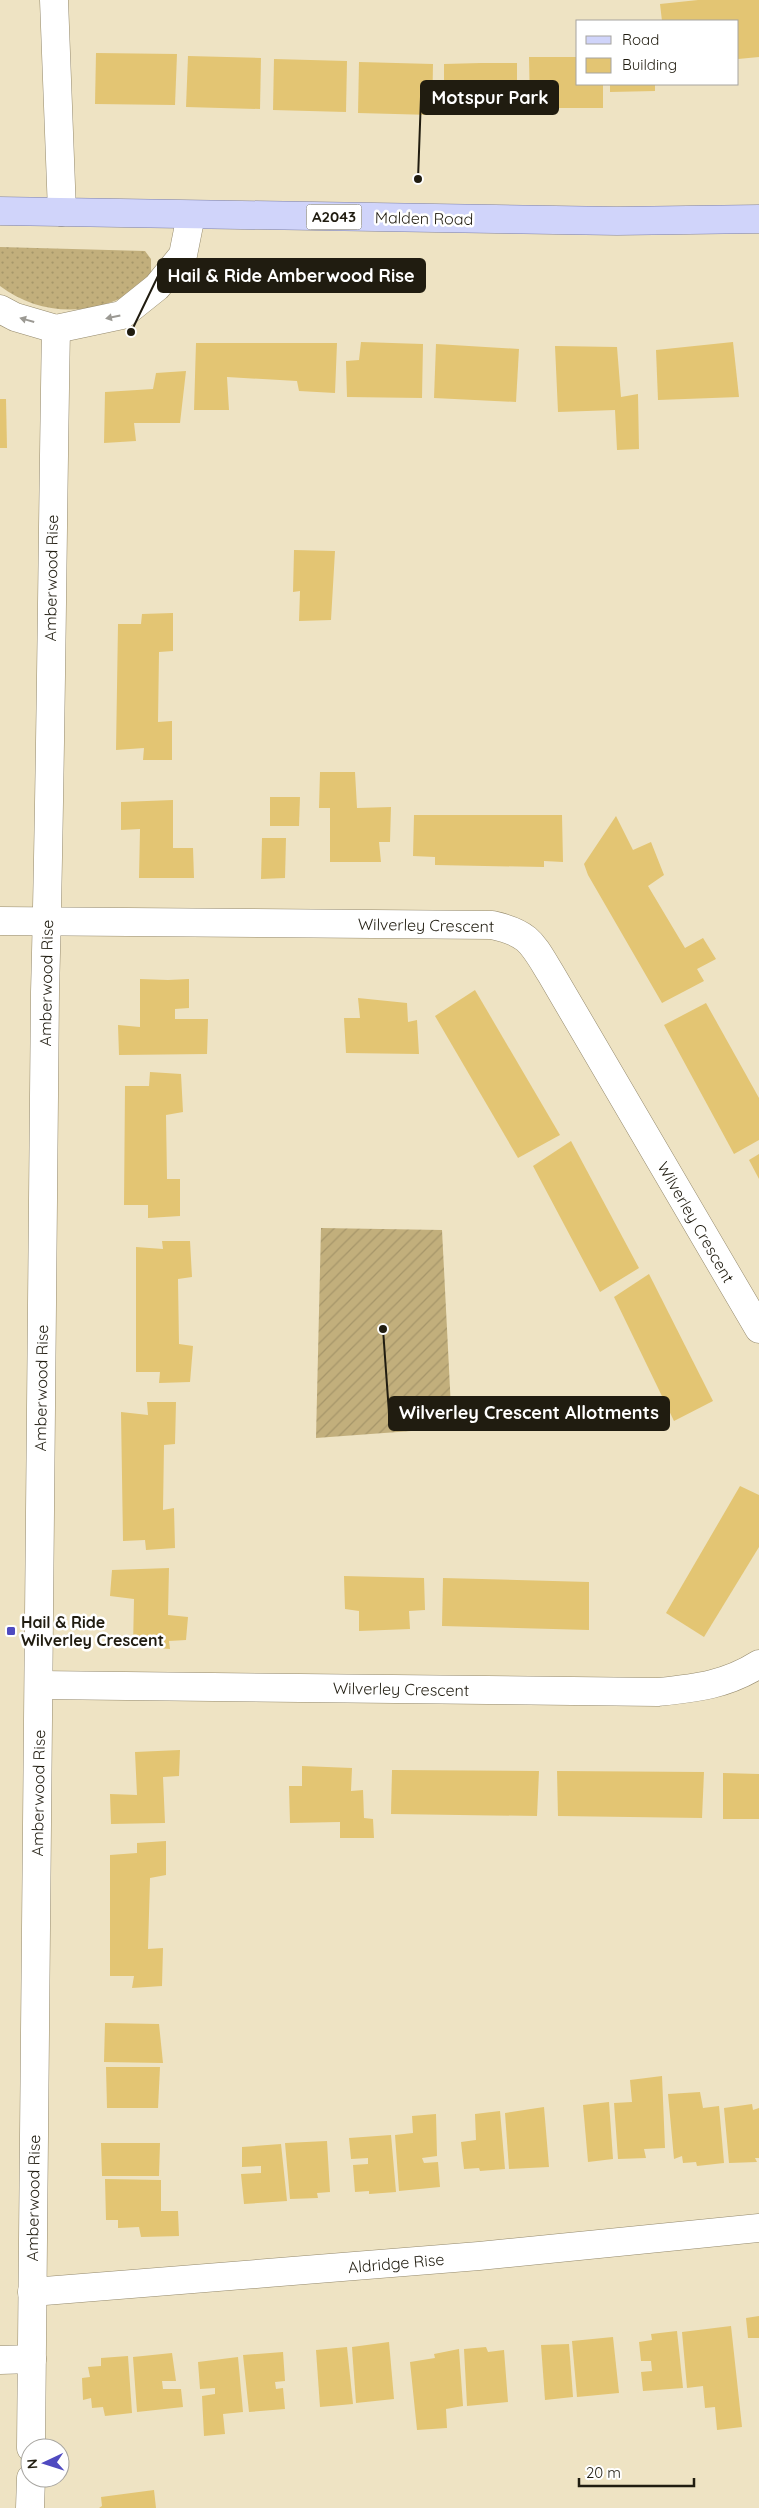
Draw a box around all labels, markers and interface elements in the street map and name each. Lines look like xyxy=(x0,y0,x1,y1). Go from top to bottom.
legend xyxy=(576,20,739,85)
text: Road xyxy=(622,30,659,49)
text: Building xyxy=(622,55,677,74)
callout: Motspur Park xyxy=(421,81,558,114)
text: Motspur Park xyxy=(431,86,549,109)
road number: A2043 xyxy=(306,204,362,230)
street label: Malden Road xyxy=(375,207,473,229)
callout: Hail & Ride Amberwood Rise xyxy=(158,259,425,292)
text: Hail & Ride Amberwood Rise xyxy=(167,264,415,287)
one-way arrow xyxy=(105,313,121,321)
one-way arrow xyxy=(20,316,35,324)
street label: Amberwood Rise xyxy=(40,514,62,642)
street label: Wilverley Crescent xyxy=(358,914,494,936)
street label: Amberwood Rise xyxy=(35,919,57,1047)
street label: Wilverley Crescent xyxy=(653,1158,739,1286)
street label: Amberwood Rise xyxy=(30,1324,52,1452)
callout: Wilverley Crescent Allotments xyxy=(389,1397,669,1430)
text: Wilverley Crescent Allotments xyxy=(399,1401,659,1424)
place label: Hail & Ride Wilverley Crescent xyxy=(21,1612,164,1650)
marker: Hail & Ride Wilverley Crescent xyxy=(5,1625,17,1637)
street label: Wilverley Crescent xyxy=(333,1678,469,1700)
street label: Amberwood Rise xyxy=(27,1729,49,1857)
street label: Amberwood Rise xyxy=(22,2134,44,2262)
street label: Aldridge Rise xyxy=(347,2249,445,2277)
north arrow xyxy=(20,2438,70,2488)
scale bar xyxy=(579,2456,694,2488)
text: N xyxy=(23,2458,41,2470)
text: 20 m xyxy=(586,2463,621,2482)

